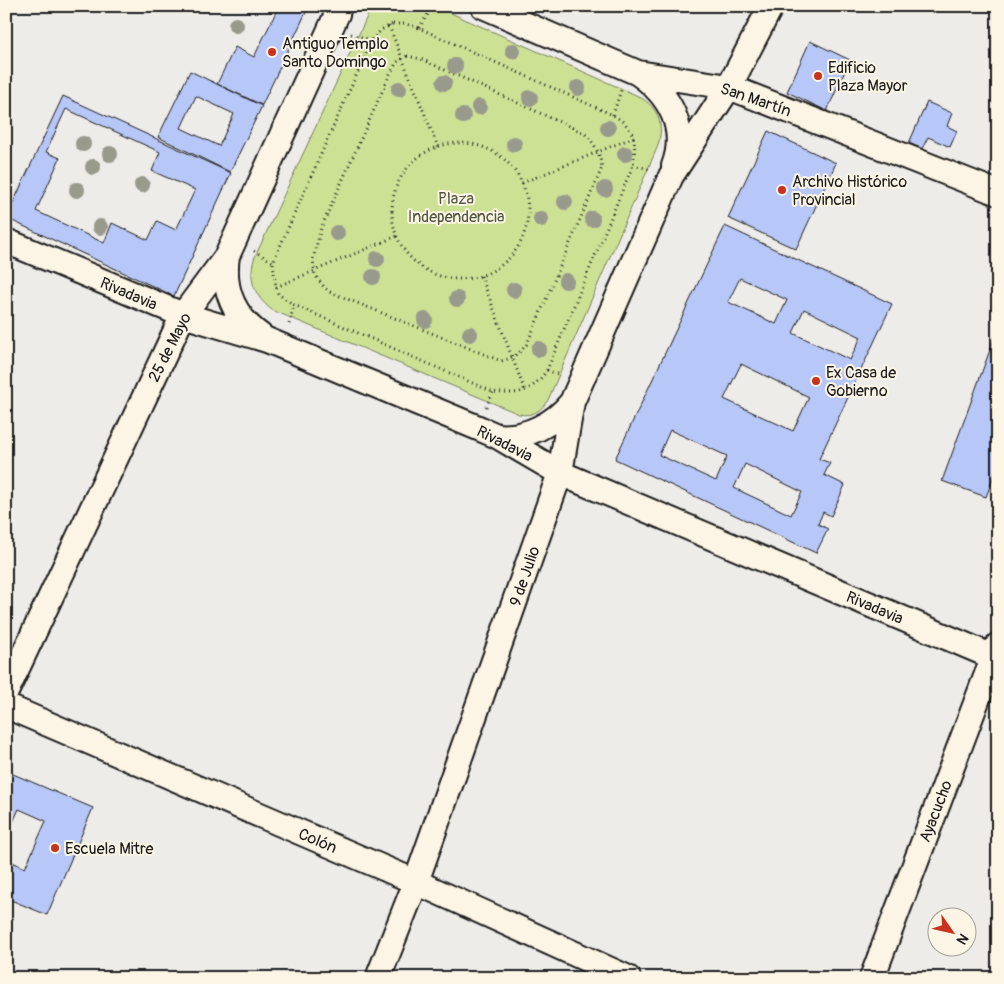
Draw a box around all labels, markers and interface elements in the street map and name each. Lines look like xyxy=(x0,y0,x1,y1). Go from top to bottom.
place label: Antiguo Templo Santo Domingo xyxy=(282,34,389,72)
marker: Antiguo Templo Santo Domingo xyxy=(266,46,278,58)
place label: Edificio Plaza Mayor xyxy=(828,58,908,96)
marker: Edificio Plaza Mayor xyxy=(812,70,824,82)
street label: San Martín xyxy=(718,79,794,121)
place label: Archivo Histórico Provincial xyxy=(792,172,907,210)
marker: Archivo Histórico Provincial xyxy=(776,184,788,196)
park label: Plaza Independencia xyxy=(408,189,504,227)
street label: Rivadavia xyxy=(97,273,160,315)
street label: 25 de Mayo xyxy=(144,309,196,385)
place label: Ex Casa de Gobierno xyxy=(826,363,896,401)
marker: Ex Casa de Gobierno xyxy=(810,375,822,387)
street label: Rivadavia xyxy=(473,421,536,466)
street label: 9 de Julio xyxy=(505,543,545,609)
street label: Rivadavia xyxy=(843,587,906,629)
street label: Ayacucho xyxy=(915,777,957,845)
street label: Colón xyxy=(295,824,340,858)
place label: Escuela Mitre xyxy=(65,839,153,859)
marker: Escuela Mitre xyxy=(49,842,61,854)
north arrow xyxy=(926,906,976,956)
text: N xyxy=(953,930,972,948)

